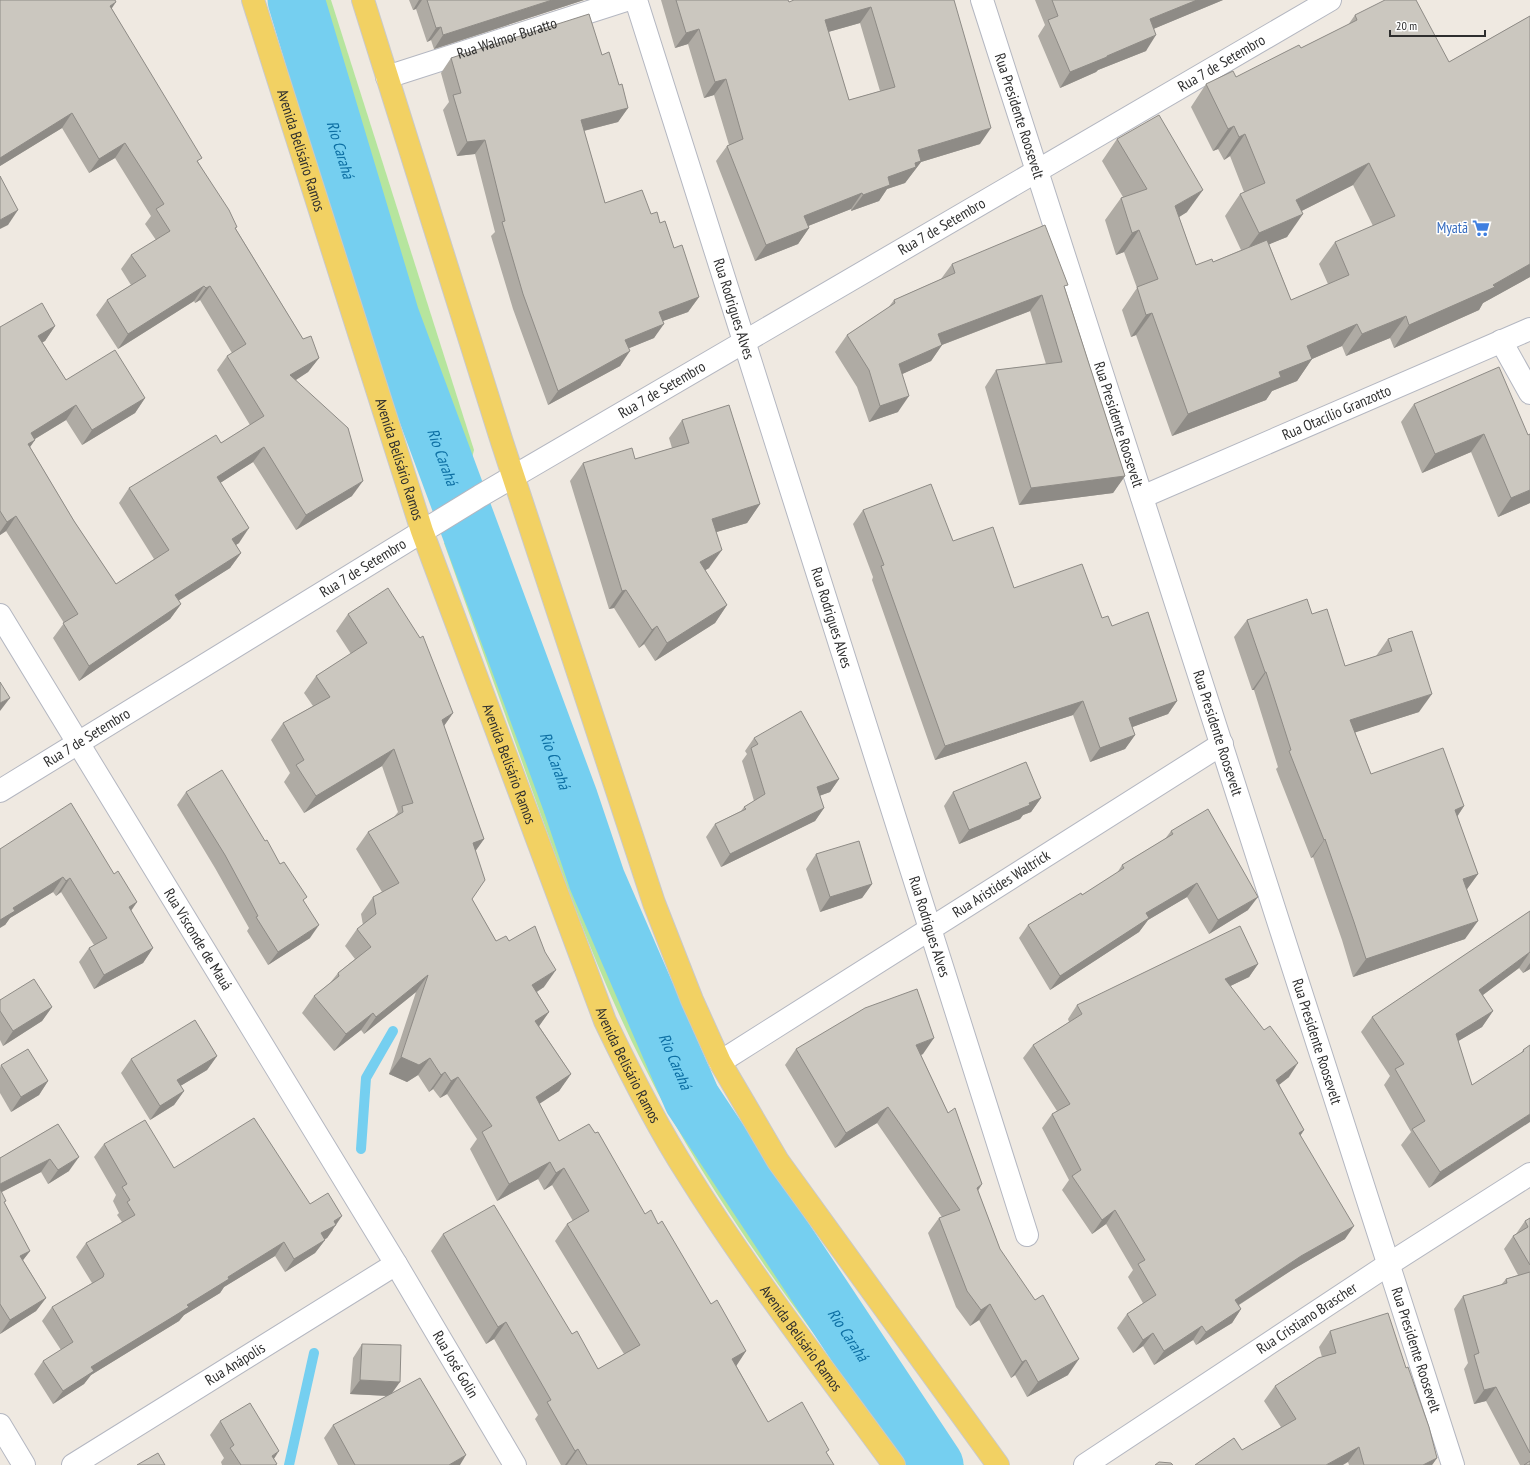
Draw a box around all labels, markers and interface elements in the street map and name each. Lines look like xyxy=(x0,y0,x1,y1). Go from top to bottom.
scale bar xyxy=(1390,12,1485,38)
street label: Rua Walmor Buratto xyxy=(455,13,559,63)
text: 20 m xyxy=(1396,18,1417,33)
street label: Rua 7 de Setembro xyxy=(1174,30,1268,96)
street label: Rua Presidente Roosevelt xyxy=(991,51,1049,181)
street label: Avenida Belisário Ramos xyxy=(273,87,330,214)
water label: Rio Carahá xyxy=(323,118,359,182)
street label: Rua 7 de Setembro xyxy=(894,193,989,259)
place label: Myatã xyxy=(1437,218,1468,237)
supermarket icon: Myatã xyxy=(1471,218,1491,238)
street label: Rua Rodrigues Alves xyxy=(709,256,759,362)
street label: Rua 7 de Setembro xyxy=(615,357,709,422)
street label: Rua Presidente Roosevelt xyxy=(1090,359,1148,490)
street label: Rua Otacílio Granzotto xyxy=(1279,380,1394,444)
street label: Avenida Belisário Ramos xyxy=(371,396,428,523)
water label: Rio Carahá xyxy=(423,426,463,490)
street label: Rua 7 de Setembro xyxy=(316,534,409,601)
street label: Rua Rodrigues Alves xyxy=(807,565,857,670)
street label: Rua Presidente Roosevelt xyxy=(1189,668,1247,798)
street label: Avenida Belisário Ramos xyxy=(478,701,541,827)
street label: Rua 7 de Setembro xyxy=(40,703,133,771)
water label: Rio Carahá xyxy=(536,729,576,793)
street label: Rua Aristides Waltrick xyxy=(949,845,1054,921)
street label: Rua Rodrigues Alves xyxy=(905,874,955,979)
street label: Rua Visconde de Mauá xyxy=(160,885,237,994)
street label: Rua Presidente Roosevelt xyxy=(1288,976,1346,1107)
street label: Avenida Belisário Ramos xyxy=(592,1005,665,1126)
water label: Rio Carahá xyxy=(655,1030,697,1094)
street label: Rua Cristiano Brascher xyxy=(1253,1277,1361,1358)
street label: Avenida Belisário Ramos xyxy=(756,1281,847,1395)
street label: Rua Presidente Roosevelt xyxy=(1387,1285,1446,1415)
water label: Rio Carahá xyxy=(824,1304,874,1366)
street label: Rua José Golin xyxy=(429,1327,483,1401)
street label: Rua Anápolis xyxy=(201,1338,268,1389)

